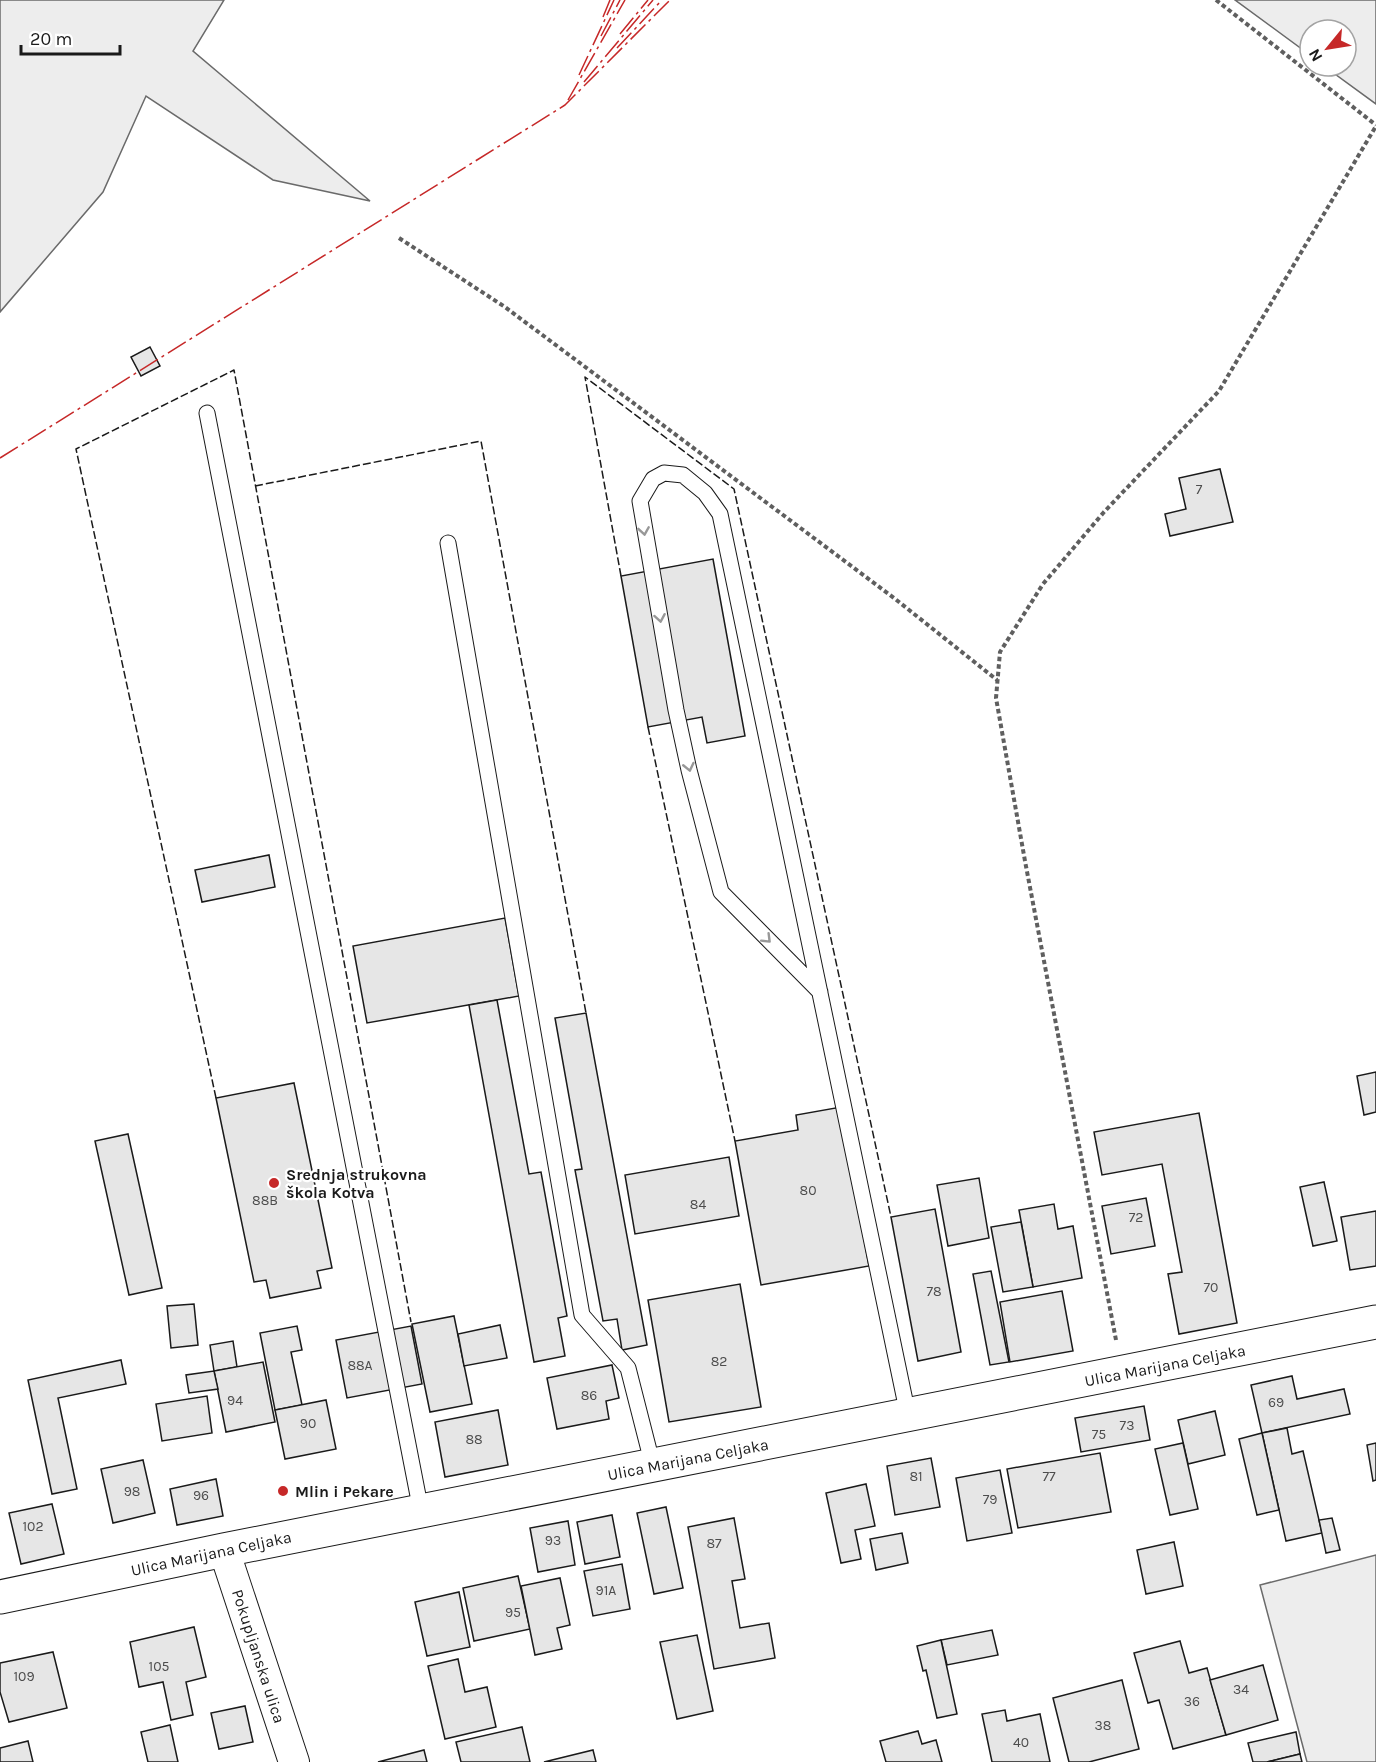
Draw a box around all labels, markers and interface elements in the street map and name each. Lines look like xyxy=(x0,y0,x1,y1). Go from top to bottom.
scale bar xyxy=(21,18,120,56)
north arrow xyxy=(1298,18,1358,78)
text: 20 m xyxy=(30,28,72,50)
text: N xyxy=(1304,46,1327,65)
house number: 7 xyxy=(1196,481,1203,498)
one-way arrow xyxy=(638,526,650,535)
one-way arrow xyxy=(653,613,665,623)
one-way arrow xyxy=(682,762,695,772)
one-way arrow xyxy=(760,932,771,943)
place label: Srednja strukovna škola Kotva xyxy=(286,1165,427,1202)
marker: Srednja strukovna škola Kotva xyxy=(267,1176,281,1190)
house number: 80 xyxy=(800,1182,816,1199)
house number: 88B xyxy=(252,1192,278,1209)
house number: 84 xyxy=(690,1196,706,1213)
house number: 72 xyxy=(1129,1209,1143,1226)
house number: 70 xyxy=(1204,1279,1218,1296)
house number: 78 xyxy=(926,1283,942,1300)
street label: Ulica Marijana Celjaka xyxy=(1083,1341,1247,1390)
house number: 82 xyxy=(711,1353,727,1370)
house number: 88A xyxy=(347,1357,373,1374)
house number: 86 xyxy=(581,1387,597,1404)
house number: 94 xyxy=(227,1392,243,1409)
house number: 69 xyxy=(1268,1394,1284,1411)
house number: 90 xyxy=(300,1415,316,1432)
house number: 73 xyxy=(1120,1417,1134,1434)
house number: 75 xyxy=(1092,1426,1106,1443)
house number: 88 xyxy=(465,1431,483,1448)
street label: Ulica Marijana Celjaka xyxy=(606,1435,770,1484)
house number: 81 xyxy=(909,1468,923,1485)
house number: 77 xyxy=(1042,1468,1056,1485)
place label: Mlin i Pekare xyxy=(295,1482,394,1501)
house number: 98 xyxy=(124,1483,140,1500)
marker: Mlin i Pekare xyxy=(276,1484,290,1498)
house number: 96 xyxy=(193,1487,209,1504)
house number: 79 xyxy=(983,1491,997,1508)
house number: 102 xyxy=(22,1518,44,1535)
street label: Ulica Marijana Celjaka xyxy=(129,1527,293,1580)
house number: 93 xyxy=(545,1532,561,1549)
house number: 87 xyxy=(706,1535,722,1552)
house number: 91A xyxy=(596,1582,616,1599)
street label: Pokupljanska ulica xyxy=(228,1587,289,1726)
house number: 95 xyxy=(505,1604,521,1621)
house number: 105 xyxy=(149,1658,170,1675)
house number: 109 xyxy=(13,1668,35,1685)
house number: 34 xyxy=(1233,1681,1249,1698)
house number: 36 xyxy=(1184,1693,1200,1710)
house number: 38 xyxy=(1095,1717,1111,1734)
house number: 40 xyxy=(1013,1734,1029,1751)

